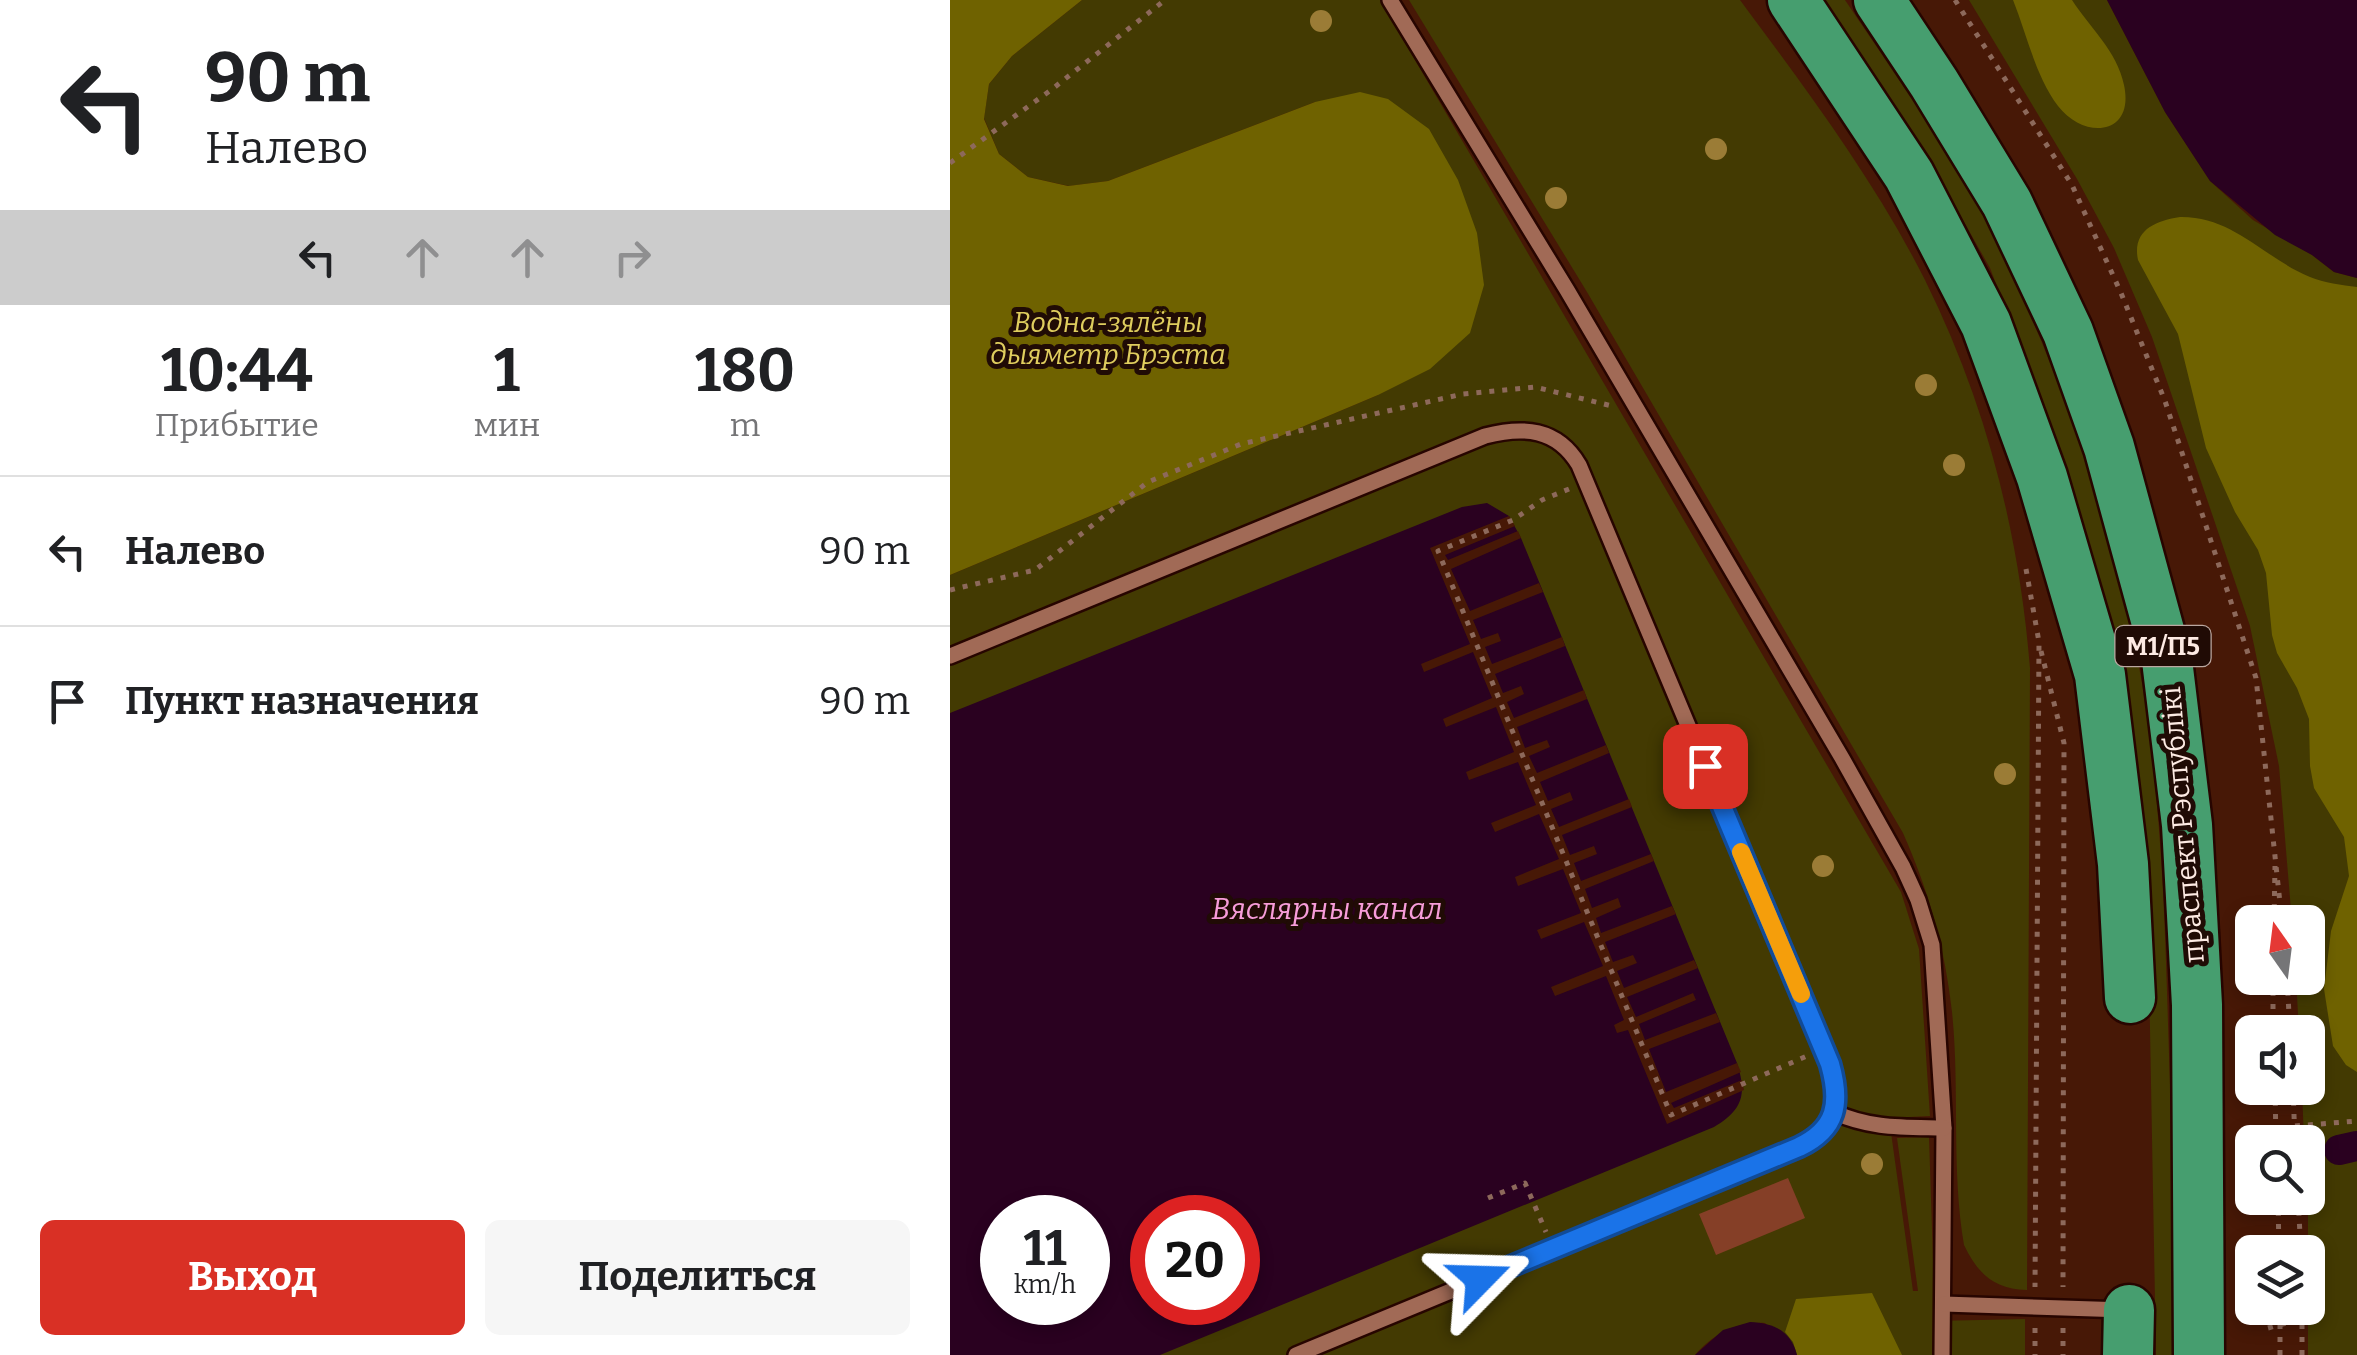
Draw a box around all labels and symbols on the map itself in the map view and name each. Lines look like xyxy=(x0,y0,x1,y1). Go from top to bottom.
park label: Водна-зялёны дыяметр Брэста xyxy=(990,306,1226,371)
road number: М1/П5 xyxy=(2116,626,2210,666)
street label: праспект Рэспублікі xyxy=(2154,685,2211,965)
pin xyxy=(1663,724,1748,809)
water label: Вяслярны канал xyxy=(1211,891,1443,927)
north arrow xyxy=(2235,905,2325,995)
speed limit sign: 20 xyxy=(1130,1195,1260,1325)
position arrow xyxy=(1428,1227,1532,1331)

